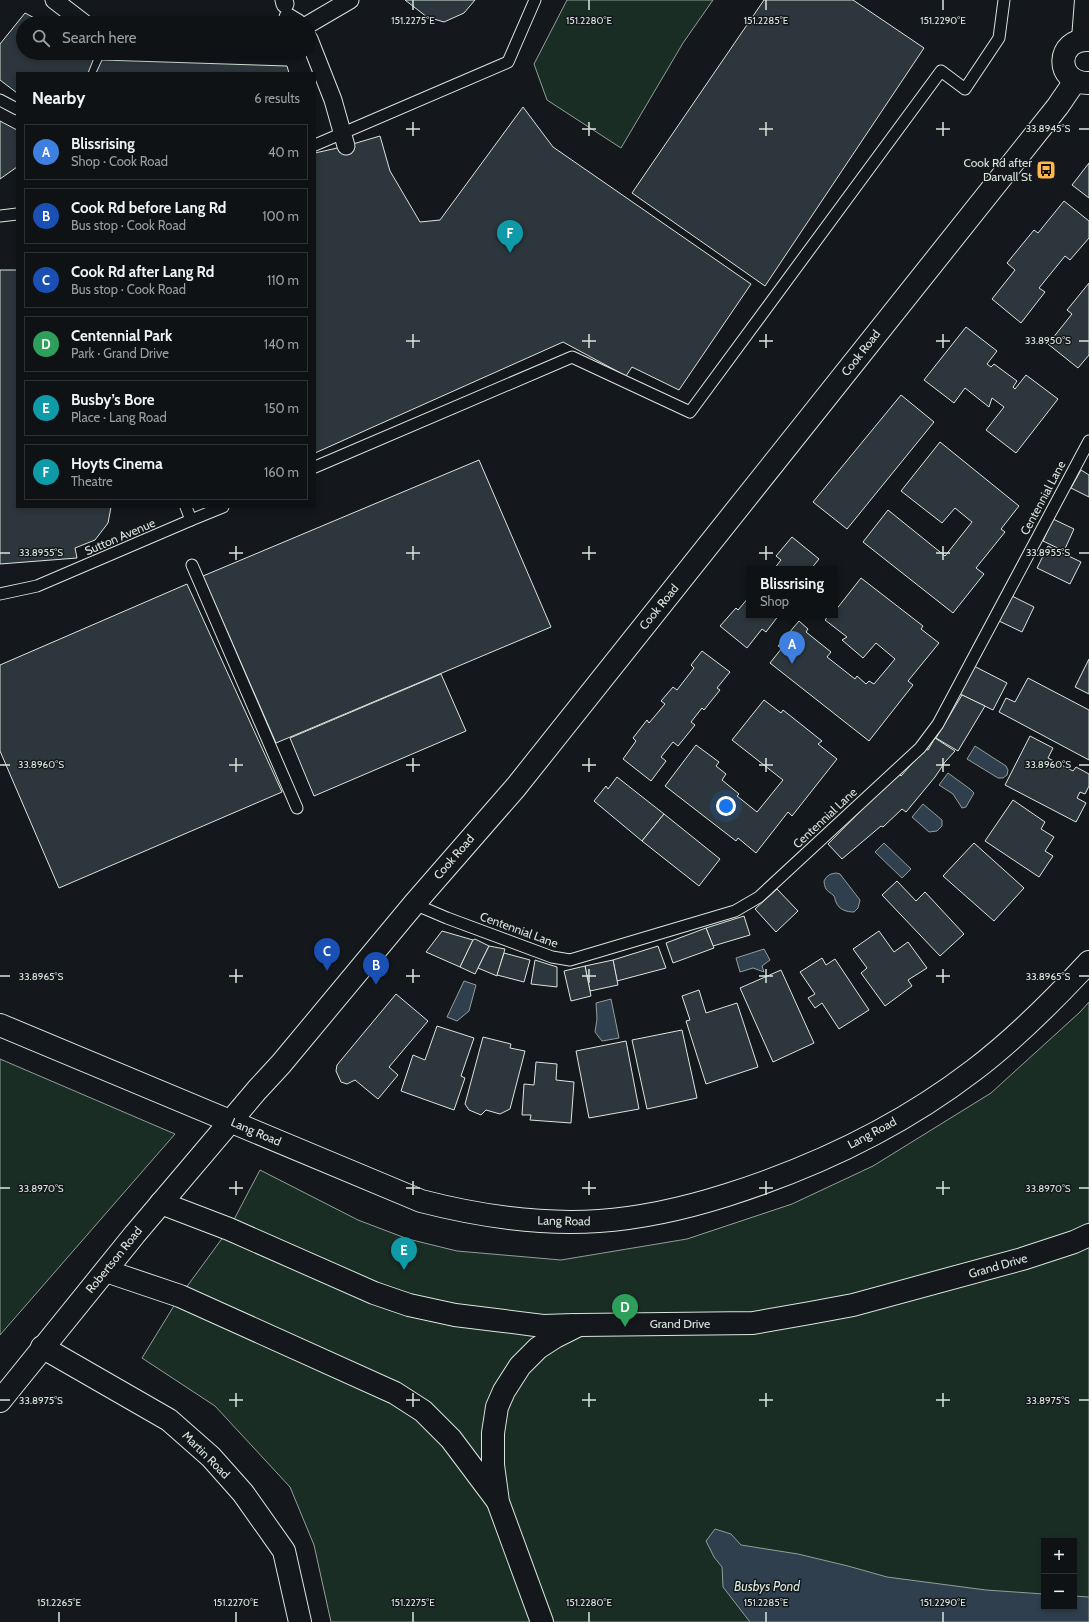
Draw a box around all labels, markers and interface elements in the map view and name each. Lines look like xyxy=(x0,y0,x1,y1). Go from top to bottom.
text: 151.2275°E xyxy=(391,14,435,27)
text: 151.2280°E xyxy=(566,14,612,27)
text: 151.2285°E xyxy=(744,14,789,27)
text: 151.2290°E xyxy=(920,14,966,27)
search box xyxy=(16,16,316,60)
icon: search xyxy=(30,27,52,49)
text: Search here xyxy=(62,29,137,47)
text: Nearby xyxy=(32,88,85,108)
text: 6 results xyxy=(254,90,300,106)
text: 33.8945°S xyxy=(1026,122,1070,135)
text: Blissrising xyxy=(71,135,135,153)
text: A xyxy=(42,144,50,160)
text: 40 m xyxy=(268,144,299,160)
text: Shop · Cook Road xyxy=(71,153,168,169)
place label: Cook Rd after Darvall St xyxy=(964,155,1032,184)
bus stop icon: Cook Rd after Darvall St xyxy=(1035,159,1057,181)
text: Cook Rd before Lang Rd xyxy=(71,199,226,217)
text: B xyxy=(42,208,50,224)
text: 100 m xyxy=(262,208,299,224)
text: Bus stop · Cook Road xyxy=(71,217,186,233)
pin: F xyxy=(497,220,523,253)
text: Cook Rd after Lang Rd xyxy=(71,263,214,281)
text: C xyxy=(42,272,50,288)
text: 110 m xyxy=(267,272,299,288)
text: Bus stop · Cook Road xyxy=(71,281,186,297)
text: Centennial Park xyxy=(71,327,172,345)
street label: Cook Road xyxy=(838,327,883,379)
text: 33.8950°S xyxy=(1025,334,1071,347)
text: D xyxy=(41,336,51,352)
text: 140 m xyxy=(264,336,299,352)
text: Park · Grand Drive xyxy=(71,345,169,361)
text: Busby’s Bore xyxy=(71,391,155,409)
text: E xyxy=(42,400,50,416)
text: 150 m xyxy=(264,400,299,416)
text: Place · Lang Road xyxy=(71,409,167,425)
text: Hoyts Cinema xyxy=(71,455,163,473)
street label: Centennial Lane xyxy=(1017,458,1068,537)
text: F xyxy=(43,464,49,480)
text: 160 m xyxy=(264,464,299,480)
text: Theatre xyxy=(71,473,113,489)
street label: Sutton Avenue xyxy=(82,515,157,558)
text: 33.8955°S xyxy=(19,546,63,559)
text: 33.8955°S xyxy=(1026,546,1070,559)
popup xyxy=(746,566,838,618)
text: Blissrising xyxy=(760,575,824,593)
street label: Cook Road xyxy=(636,581,682,633)
text: Shop xyxy=(760,593,789,609)
pin: A xyxy=(779,631,805,664)
text: 33.8960°S xyxy=(18,758,64,771)
text: 33.8960°S xyxy=(1025,758,1071,771)
street label: Centennial Lane xyxy=(790,784,860,851)
your location xyxy=(716,796,736,816)
street label: Cook Road xyxy=(430,831,477,882)
street label: Centennial Lane xyxy=(478,908,560,951)
pin: C xyxy=(314,938,340,971)
pin: B xyxy=(363,952,389,985)
text: 33.8965°S xyxy=(19,970,63,983)
text: 33.8965°S xyxy=(1026,970,1070,983)
street label: Lang Road xyxy=(845,1113,899,1152)
street label: Lang Road xyxy=(229,1114,284,1149)
text: 33.8970°S xyxy=(18,1182,64,1195)
text: 33.8970°S xyxy=(1025,1182,1071,1195)
street label: Lang Road xyxy=(537,1213,591,1228)
street label: Robertson Road xyxy=(82,1223,145,1296)
pin: E xyxy=(391,1237,417,1270)
street label: Grand Drive xyxy=(967,1250,1029,1281)
pin: D xyxy=(612,1294,638,1327)
street label: Grand Drive xyxy=(650,1316,710,1331)
text: 33.8975°S xyxy=(19,1394,63,1407)
text: 33.8975°S xyxy=(1026,1394,1070,1407)
street label: Martin Road xyxy=(179,1428,233,1482)
map controls xyxy=(1041,1538,1077,1610)
button: + xyxy=(1041,1538,1077,1574)
button: − xyxy=(1041,1574,1077,1610)
water label: Busbys Pond xyxy=(734,1578,800,1594)
text: 151.2265°E xyxy=(37,1596,81,1609)
text: 151.2270°E xyxy=(214,1596,259,1609)
text: 151.2275°E xyxy=(391,1596,435,1609)
text: 151.2280°E xyxy=(566,1596,612,1609)
text: 151.2285°E xyxy=(744,1596,789,1609)
text: 151.2290°E xyxy=(920,1596,966,1609)

